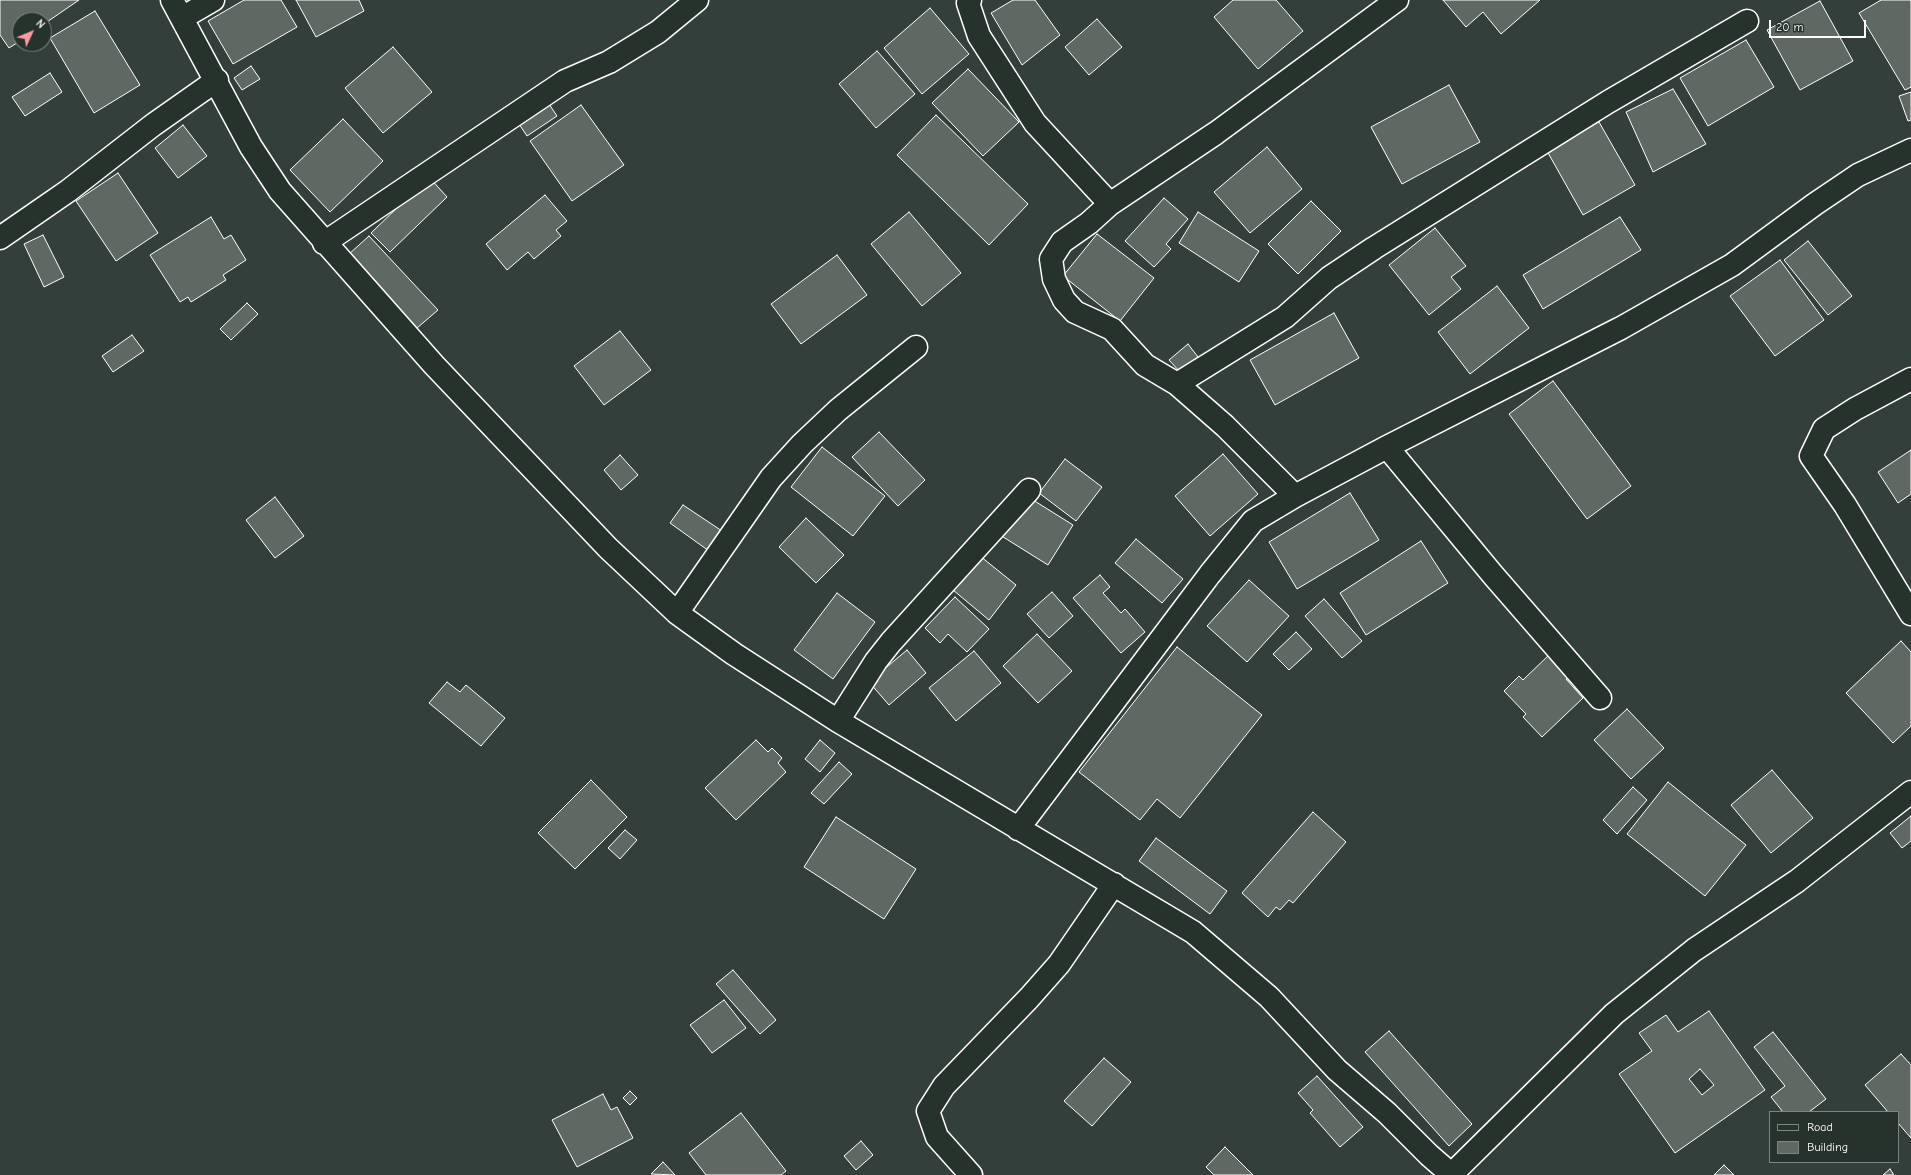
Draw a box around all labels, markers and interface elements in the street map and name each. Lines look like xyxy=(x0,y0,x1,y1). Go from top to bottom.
north arrow xyxy=(12,12,52,52)
scale bar xyxy=(1771,12,1868,38)
text: N xyxy=(33,17,47,31)
text: 20 m xyxy=(1776,20,1804,34)
legend xyxy=(1769,1111,1899,1163)
text: Road xyxy=(1807,1120,1833,1134)
text: Building xyxy=(1807,1140,1848,1154)

